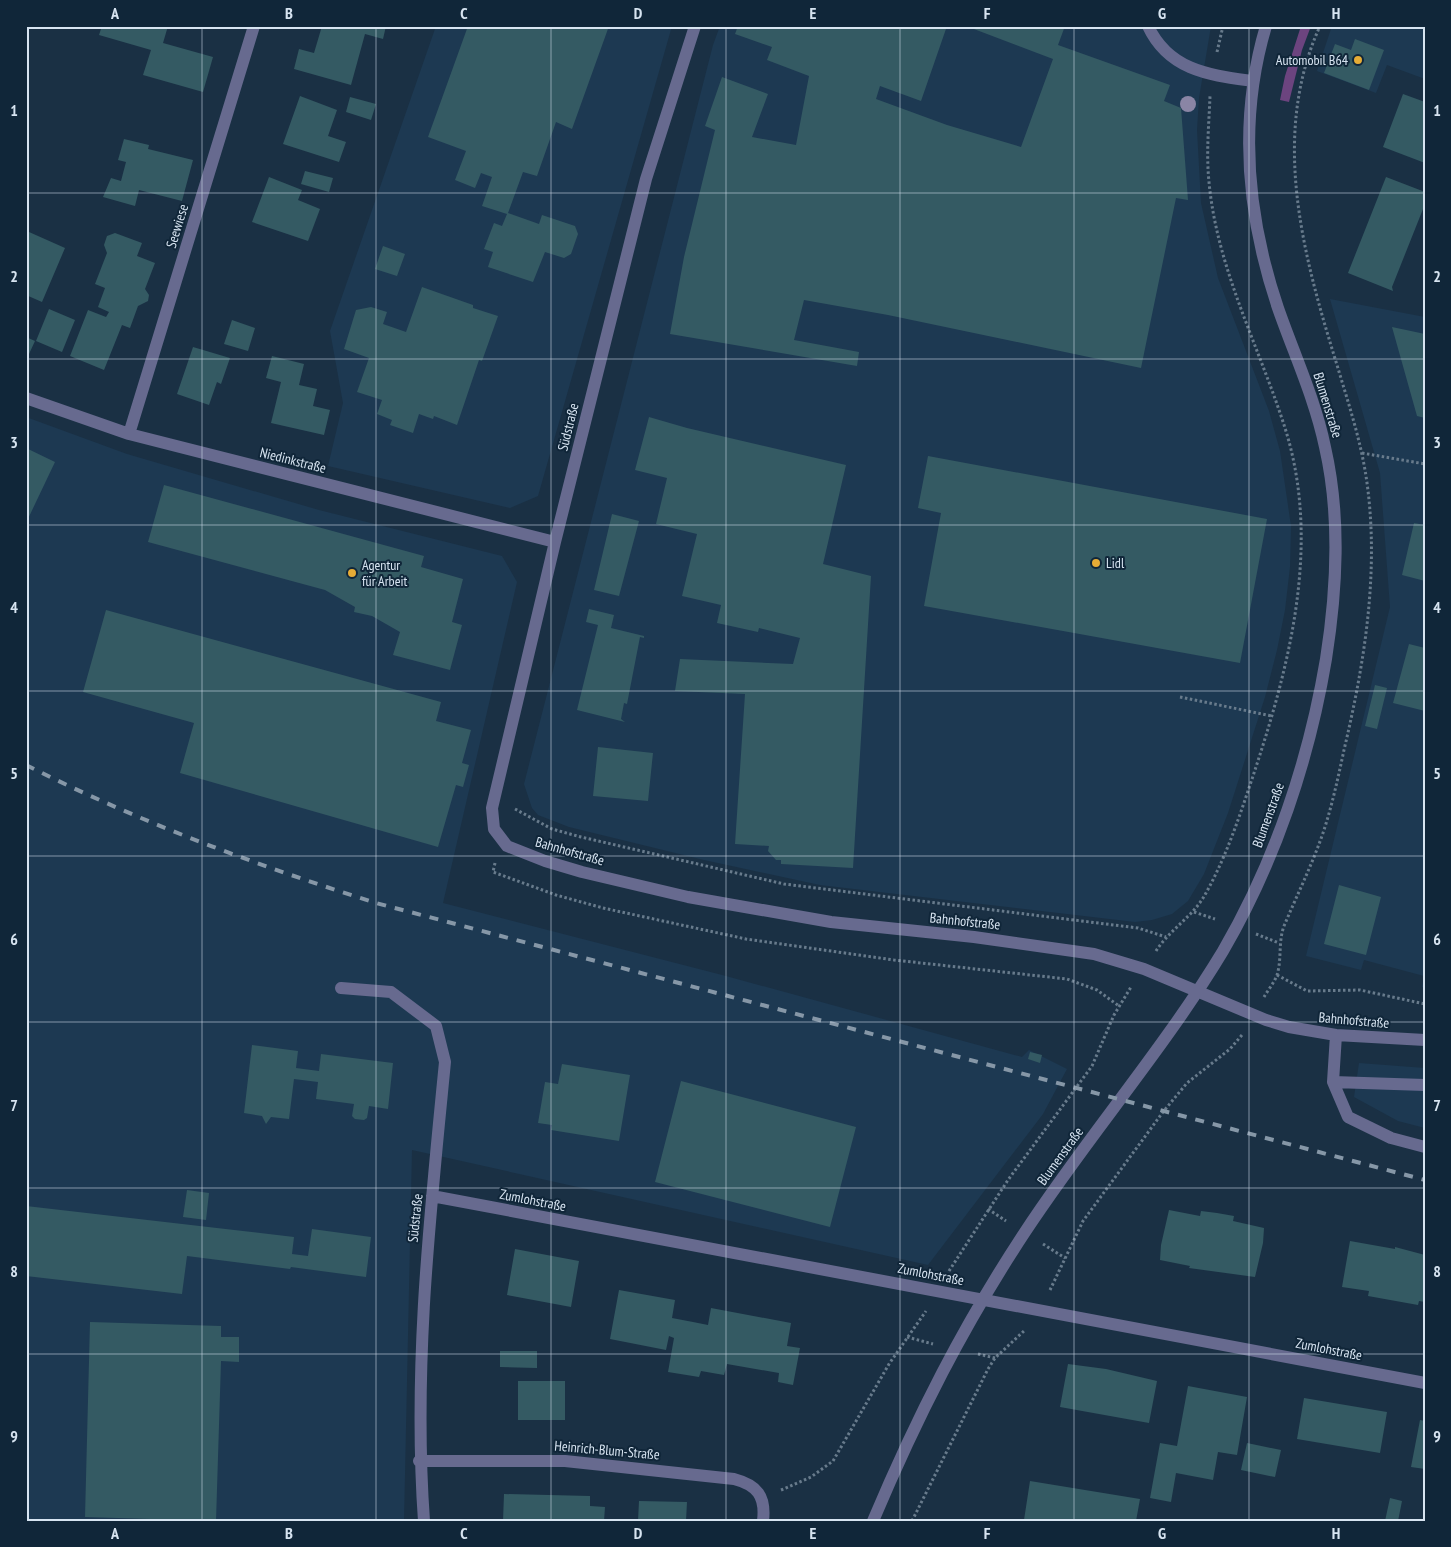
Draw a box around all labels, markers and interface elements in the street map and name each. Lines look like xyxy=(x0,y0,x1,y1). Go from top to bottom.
text: A xyxy=(110,3,120,23)
text: B xyxy=(285,3,293,23)
text: C xyxy=(460,3,468,23)
text: D xyxy=(634,3,643,23)
text: E xyxy=(810,3,817,23)
text: F xyxy=(984,3,991,23)
text: G xyxy=(1158,3,1166,23)
text: H xyxy=(1332,3,1340,23)
place label: Automobil B64 xyxy=(1276,51,1349,69)
marker: Automobil B64 xyxy=(1352,54,1364,66)
text: 1 xyxy=(10,100,18,120)
text: 1 xyxy=(1433,100,1441,120)
street label: Seewiese xyxy=(162,202,192,250)
text: 2 xyxy=(10,266,18,286)
text: 2 xyxy=(1433,266,1441,286)
street label: Blumenstraße xyxy=(1310,370,1347,440)
street label: Südstraße xyxy=(553,401,583,453)
text: 3 xyxy=(10,432,18,452)
text: 3 xyxy=(1433,432,1441,452)
street label: Niedinkstraße xyxy=(258,443,328,477)
place label: Lidl xyxy=(1106,554,1125,572)
place label: Agentur für Arbeit xyxy=(362,556,407,590)
marker: Lidl xyxy=(1090,557,1102,569)
marker: Agentur für Arbeit xyxy=(346,567,358,579)
text: 4 xyxy=(10,597,18,617)
text: 4 xyxy=(1433,597,1441,617)
text: 5 xyxy=(10,763,18,783)
text: 5 xyxy=(1433,763,1441,783)
street label: Blumenstraße xyxy=(1248,780,1288,850)
street label: Bahnhofstraße xyxy=(533,833,607,869)
street label: Bahnhofstraße xyxy=(929,908,1001,934)
text: 6 xyxy=(10,929,18,949)
text: 6 xyxy=(1433,929,1441,949)
street label: Bahnhofstraße xyxy=(1318,1008,1390,1032)
text: 7 xyxy=(10,1095,18,1115)
text: 7 xyxy=(1433,1095,1441,1115)
street label: Blumenstraße xyxy=(1033,1123,1087,1189)
street label: Zumlohstraße xyxy=(498,1185,568,1215)
street label: Südstraße xyxy=(404,1193,427,1243)
street label: Zumlohstraße xyxy=(896,1259,966,1289)
text: 8 xyxy=(10,1261,18,1281)
text: 8 xyxy=(1433,1261,1441,1281)
street label: Zumlohstraße xyxy=(1294,1334,1364,1364)
text: 9 xyxy=(10,1426,18,1446)
text: 9 xyxy=(1433,1426,1441,1446)
street label: Heinrich-Blum-Straße xyxy=(554,1436,661,1464)
text: A xyxy=(110,1523,120,1543)
text: B xyxy=(285,1523,293,1543)
text: C xyxy=(460,1523,468,1543)
text: D xyxy=(634,1523,643,1543)
text: E xyxy=(810,1523,817,1543)
text: F xyxy=(984,1523,991,1543)
text: G xyxy=(1158,1523,1166,1543)
text: H xyxy=(1332,1523,1340,1543)

